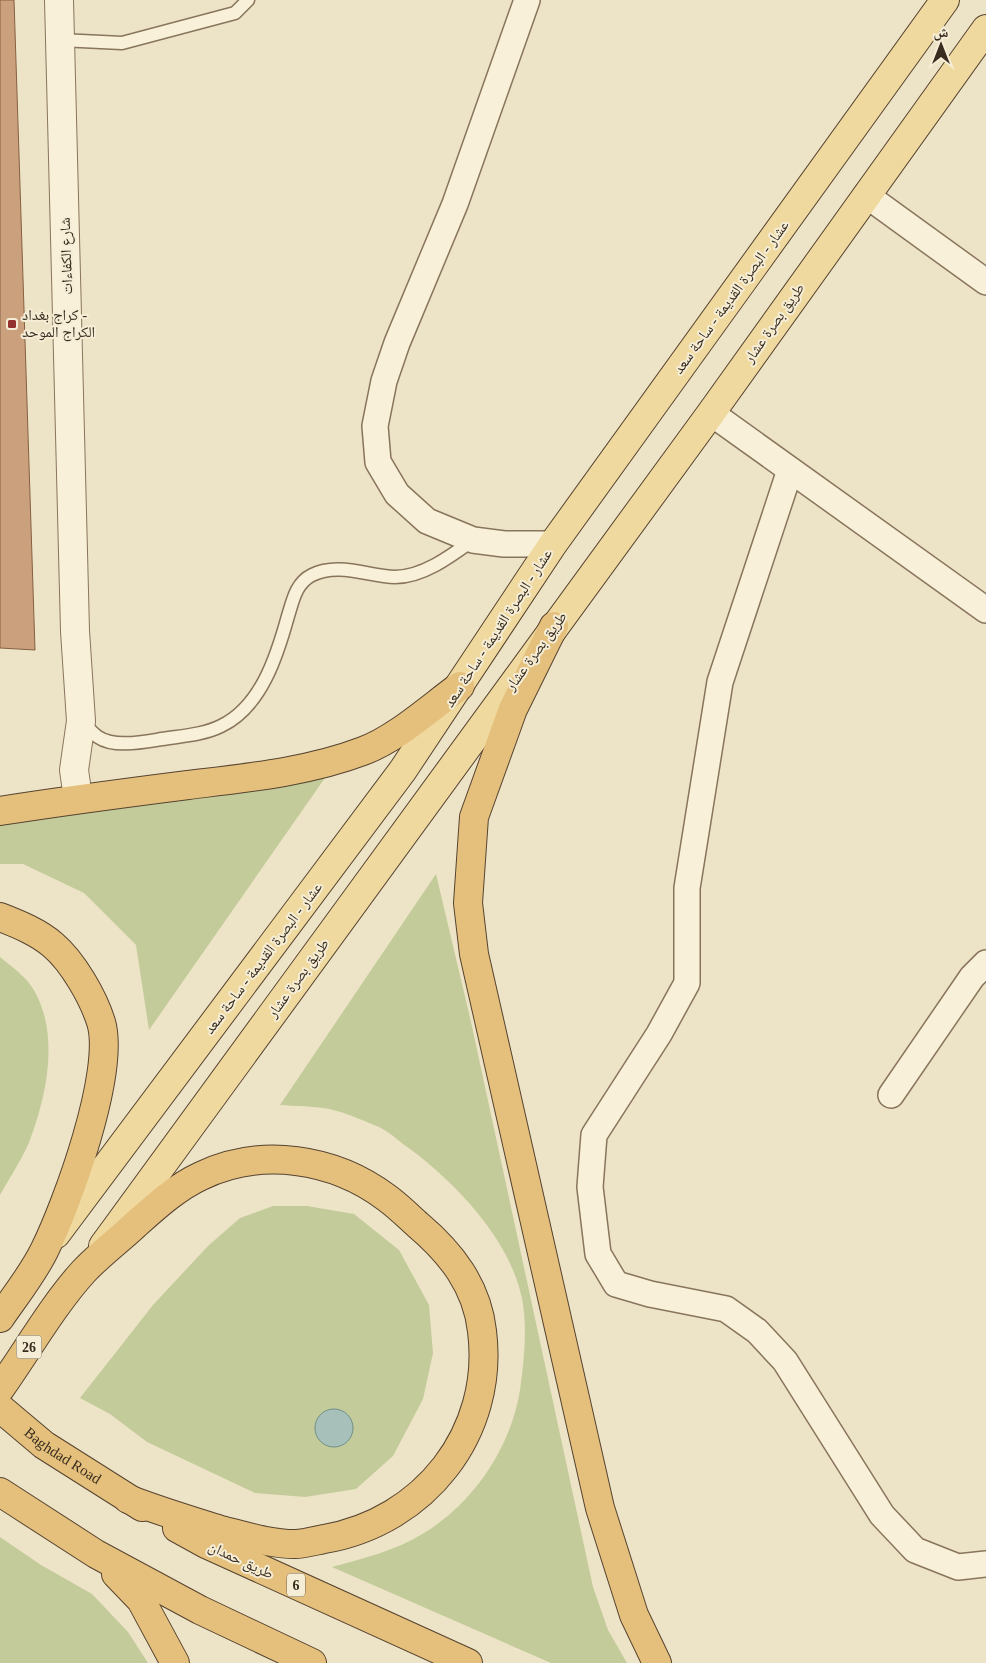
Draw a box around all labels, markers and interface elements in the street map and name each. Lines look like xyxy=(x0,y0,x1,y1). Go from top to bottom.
north arrow xyxy=(916,20,966,70)
text: ش xyxy=(934,25,949,41)
street label: شارع الكفاءات xyxy=(57,217,77,295)
street label: عشار - البصرة القديمة - ساحة سعد xyxy=(670,217,793,377)
street label: طريق بصرة عشار xyxy=(740,280,809,368)
place label: كراج بغداد - الكراج الموحد xyxy=(22,307,95,342)
marker: كراج بغداد - الكراج الموحد xyxy=(6,318,18,330)
street label: عشار - البصرة القديمة - ساحة سعد xyxy=(441,545,556,711)
street label: طريق بصرة عشار xyxy=(502,608,572,695)
street label: عشار - البصرة القديمة - ساحة سعد xyxy=(201,879,326,1038)
street label: طريق بصرة عشار xyxy=(264,935,334,1022)
road number: 26 xyxy=(16,1335,42,1358)
street label: Baghdad Road xyxy=(21,1424,104,1487)
street label: طريق حمدان xyxy=(205,1538,276,1584)
road number: 6 xyxy=(287,1574,305,1596)

